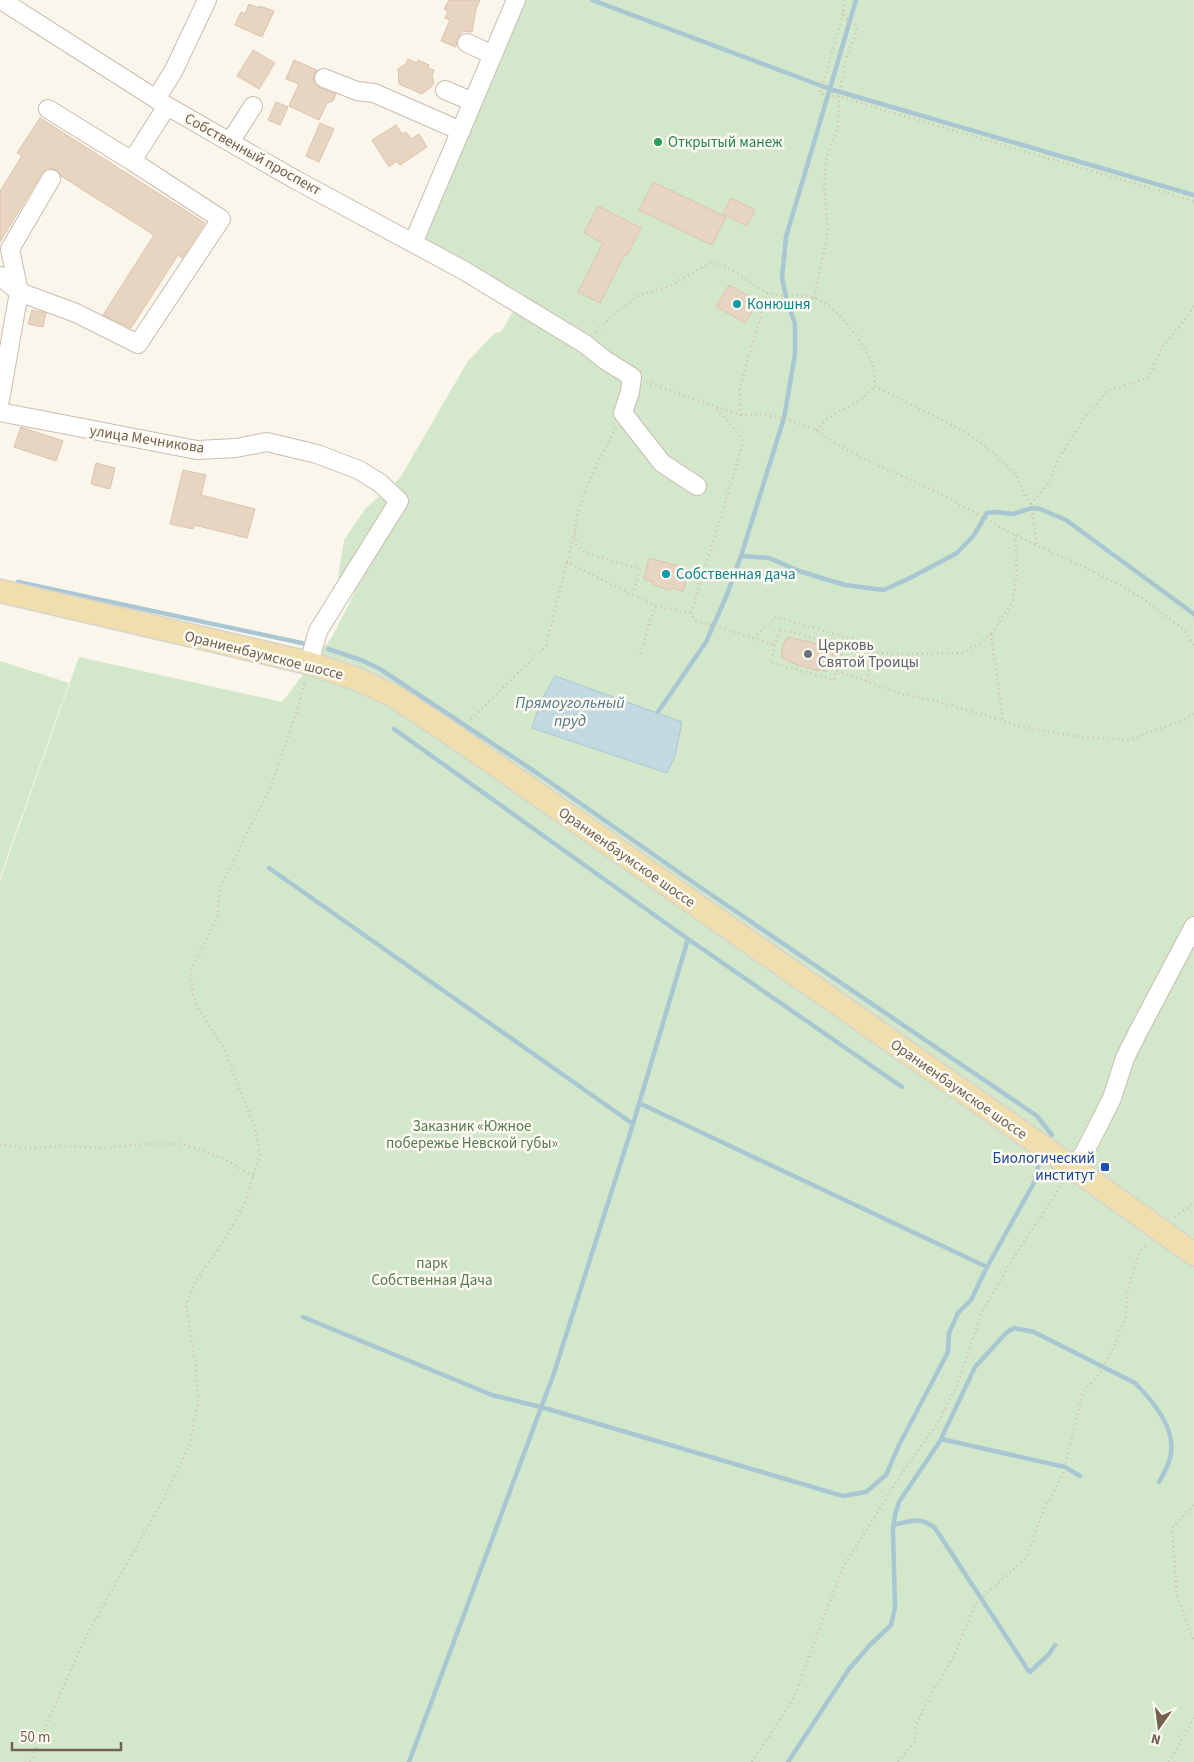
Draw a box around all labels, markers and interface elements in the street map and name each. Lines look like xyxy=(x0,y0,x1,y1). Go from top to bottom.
street label: Собственный проспект xyxy=(181,108,325,201)
place label: Открытый манеж xyxy=(668,132,783,153)
marker: Открытый манеж xyxy=(652,136,664,148)
place label: Конюшня xyxy=(747,294,811,315)
marker: Конюшня xyxy=(731,298,743,310)
street label: улица Мечникова xyxy=(88,420,206,459)
place label: Собственная дача xyxy=(676,564,796,585)
marker: Собственная дача xyxy=(660,568,672,580)
street label: Ораниенбаумское шоссе xyxy=(182,626,345,685)
place label: Церковь Святой Троицы xyxy=(818,635,919,673)
marker: Церковь Святой Троицы xyxy=(802,648,814,660)
water label: Прямоугольный пруд xyxy=(515,692,625,732)
street label: Ораниенбаумское шоссе xyxy=(554,802,699,913)
street label: Ораниенбаумское шоссе xyxy=(886,1034,1031,1145)
park label: Заказник «Южное побережье Невской губы» xyxy=(386,1116,558,1154)
place label: Биологический институт xyxy=(993,1148,1095,1186)
marker: Биологический институт xyxy=(1099,1161,1111,1173)
park label: парк Собственная Дача xyxy=(371,1253,493,1291)
north arrow xyxy=(1134,1702,1184,1752)
scale bar xyxy=(12,1720,121,1752)
text: 50 m xyxy=(20,1727,50,1748)
text: N xyxy=(1149,1728,1163,1749)

